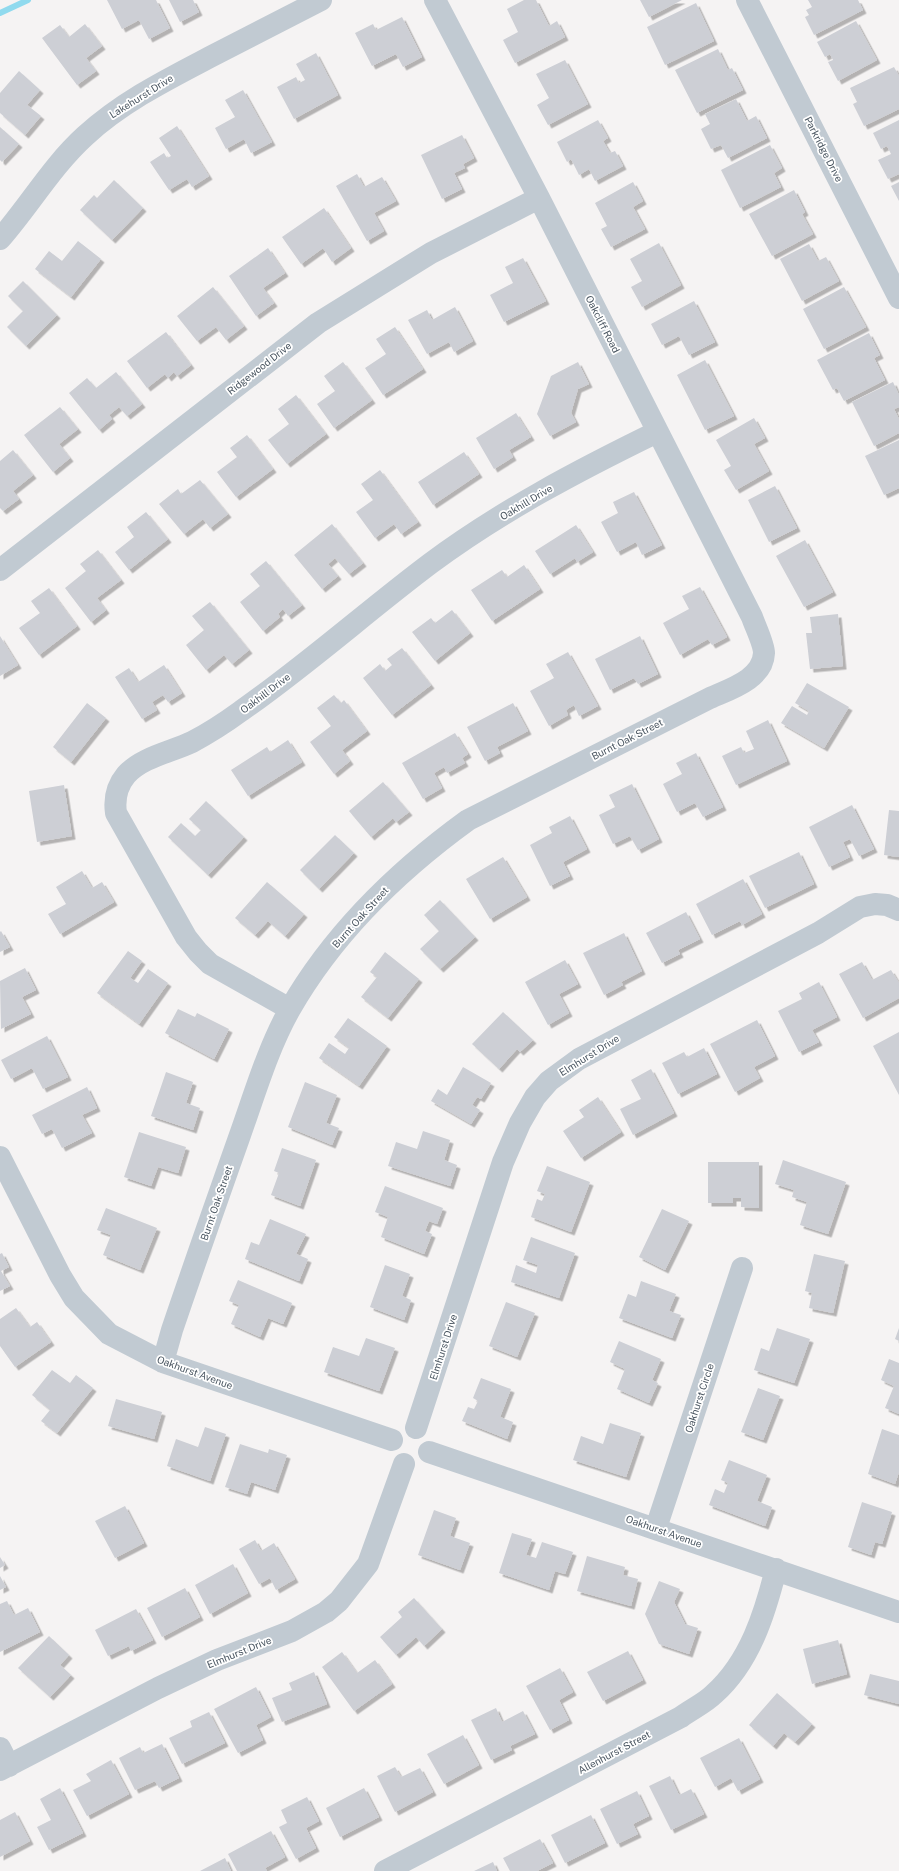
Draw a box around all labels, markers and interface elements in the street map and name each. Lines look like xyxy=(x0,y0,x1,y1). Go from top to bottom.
street label: Lakehurst Drive xyxy=(107,71,175,120)
street label: Parkridge Drive xyxy=(802,114,846,184)
street label: Oakcliff Road xyxy=(583,293,623,355)
street label: Ridgewood Drive xyxy=(225,339,294,397)
street label: Oakhill Drive xyxy=(498,482,555,522)
street label: Oakhill Drive xyxy=(238,670,292,716)
street label: Burnt Oak Street xyxy=(589,716,665,762)
street label: Burnt Oak Street xyxy=(329,884,391,950)
street label: Elmhurst Drive xyxy=(557,1032,621,1078)
street label: Burnt Oak Street xyxy=(198,1164,234,1242)
street label: Elmhurst Drive xyxy=(427,1312,459,1381)
street label: Oakhurst Avenue xyxy=(156,1353,235,1391)
street label: Oakhurst Circle xyxy=(682,1361,716,1434)
street label: Oakhurst Avenue xyxy=(624,1512,704,1550)
street label: Elmhurst Drive xyxy=(205,1633,273,1670)
street label: Allenhurst Street xyxy=(576,1728,652,1776)

